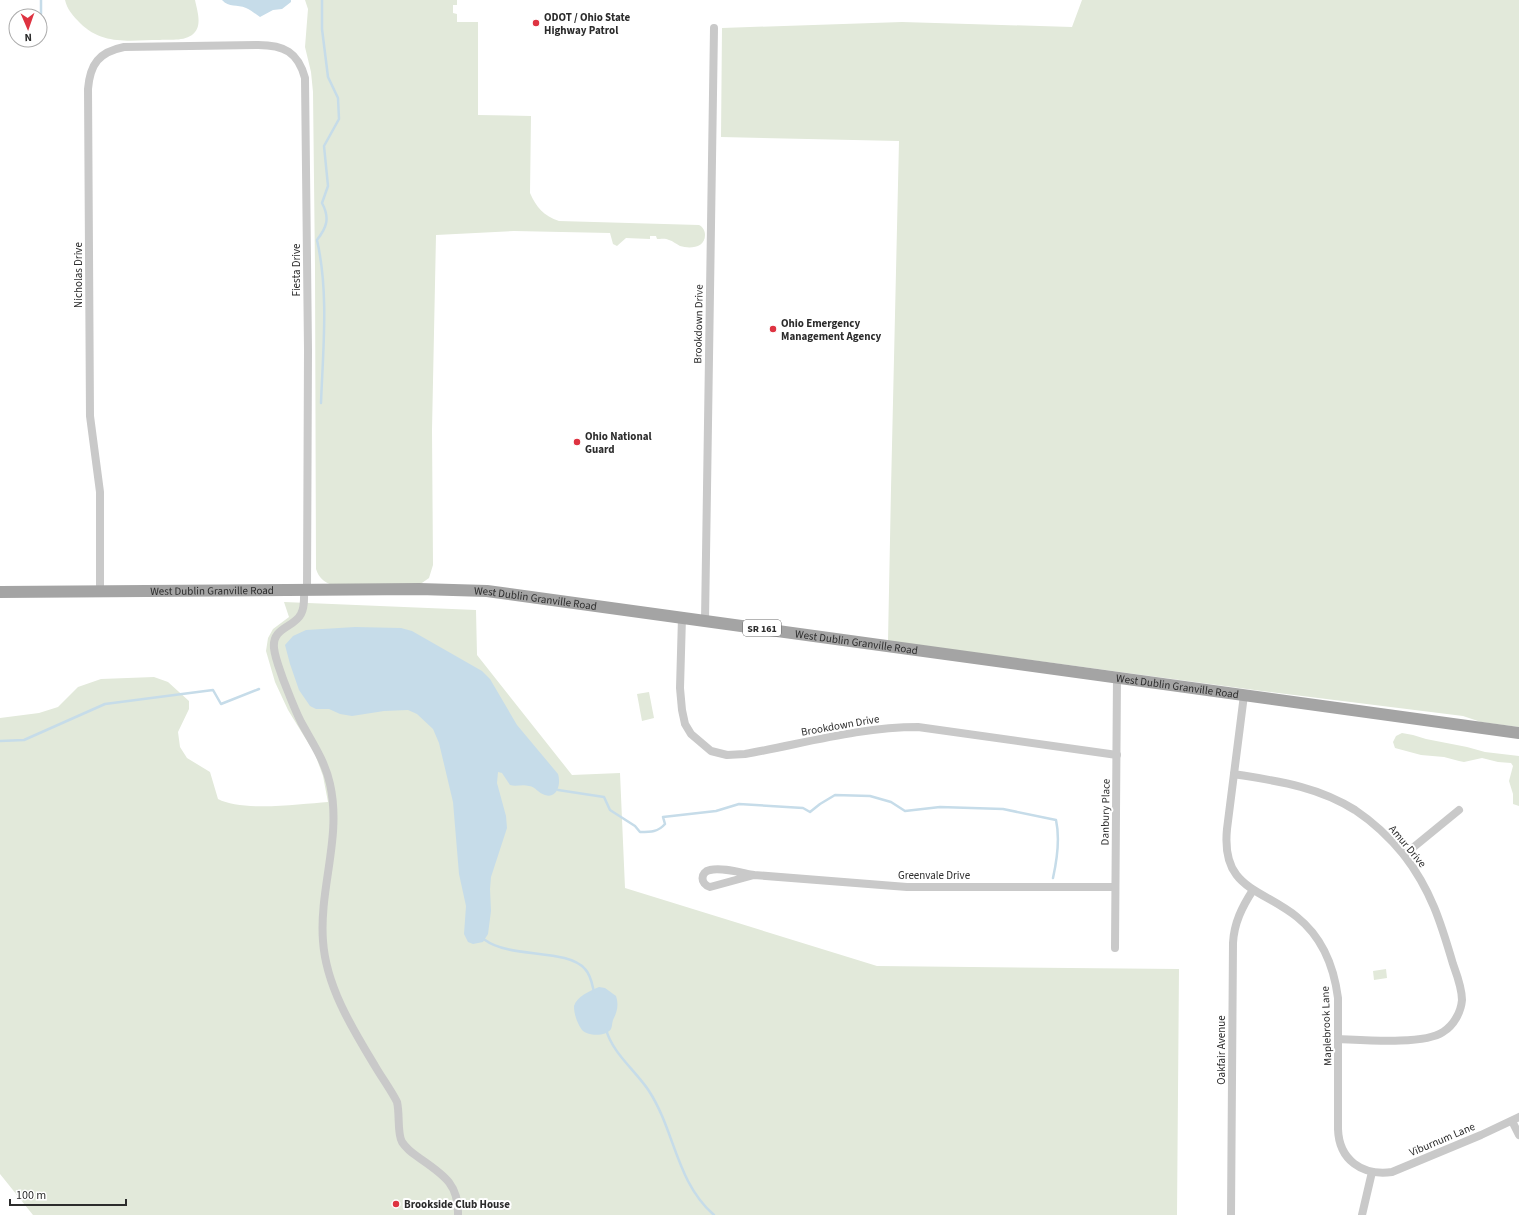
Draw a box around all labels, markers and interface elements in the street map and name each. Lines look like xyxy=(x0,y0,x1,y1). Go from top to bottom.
north arrow xyxy=(8,8,48,48)
place label: ODOT / Ohio State Highway Patrol xyxy=(544,10,631,38)
marker: ODOT / Ohio State Highway Patrol xyxy=(531,18,541,28)
text: N xyxy=(24,30,32,45)
street label: Nicholas Drive xyxy=(71,242,86,308)
street label: Fiesta Drive xyxy=(289,243,304,297)
street label: Brookdown Drive xyxy=(690,284,707,364)
place label: Ohio Emergency Management Agency xyxy=(781,316,882,344)
marker: Ohio Emergency Management Agency xyxy=(768,324,778,334)
place label: Ohio National Guard xyxy=(585,429,652,457)
marker: Ohio National Guard xyxy=(572,437,582,447)
street label: West Dublin Granville Road xyxy=(150,583,274,599)
street label: West Dublin Granville Road xyxy=(474,584,598,614)
road number: SR 161 xyxy=(743,620,781,636)
street label: West Dublin Granville Road xyxy=(794,626,919,658)
street label: West Dublin Granville Road xyxy=(1115,671,1240,702)
street label: Brookdown Drive xyxy=(800,711,881,740)
street label: Danbury Place xyxy=(1097,778,1114,845)
street label: Amur Drive xyxy=(1386,822,1430,871)
street label: Greenvale Drive xyxy=(898,868,971,883)
street label: Maplebrook Lane xyxy=(1318,985,1335,1066)
street label: Oakfair Avenue xyxy=(1214,1015,1229,1085)
street label: Viburnum Lane xyxy=(1407,1119,1478,1160)
scale bar xyxy=(10,1181,126,1207)
text: 100 m xyxy=(16,1187,46,1204)
place label: Brookside Club House xyxy=(404,1197,510,1212)
marker: Brookside Club House xyxy=(391,1199,401,1209)

